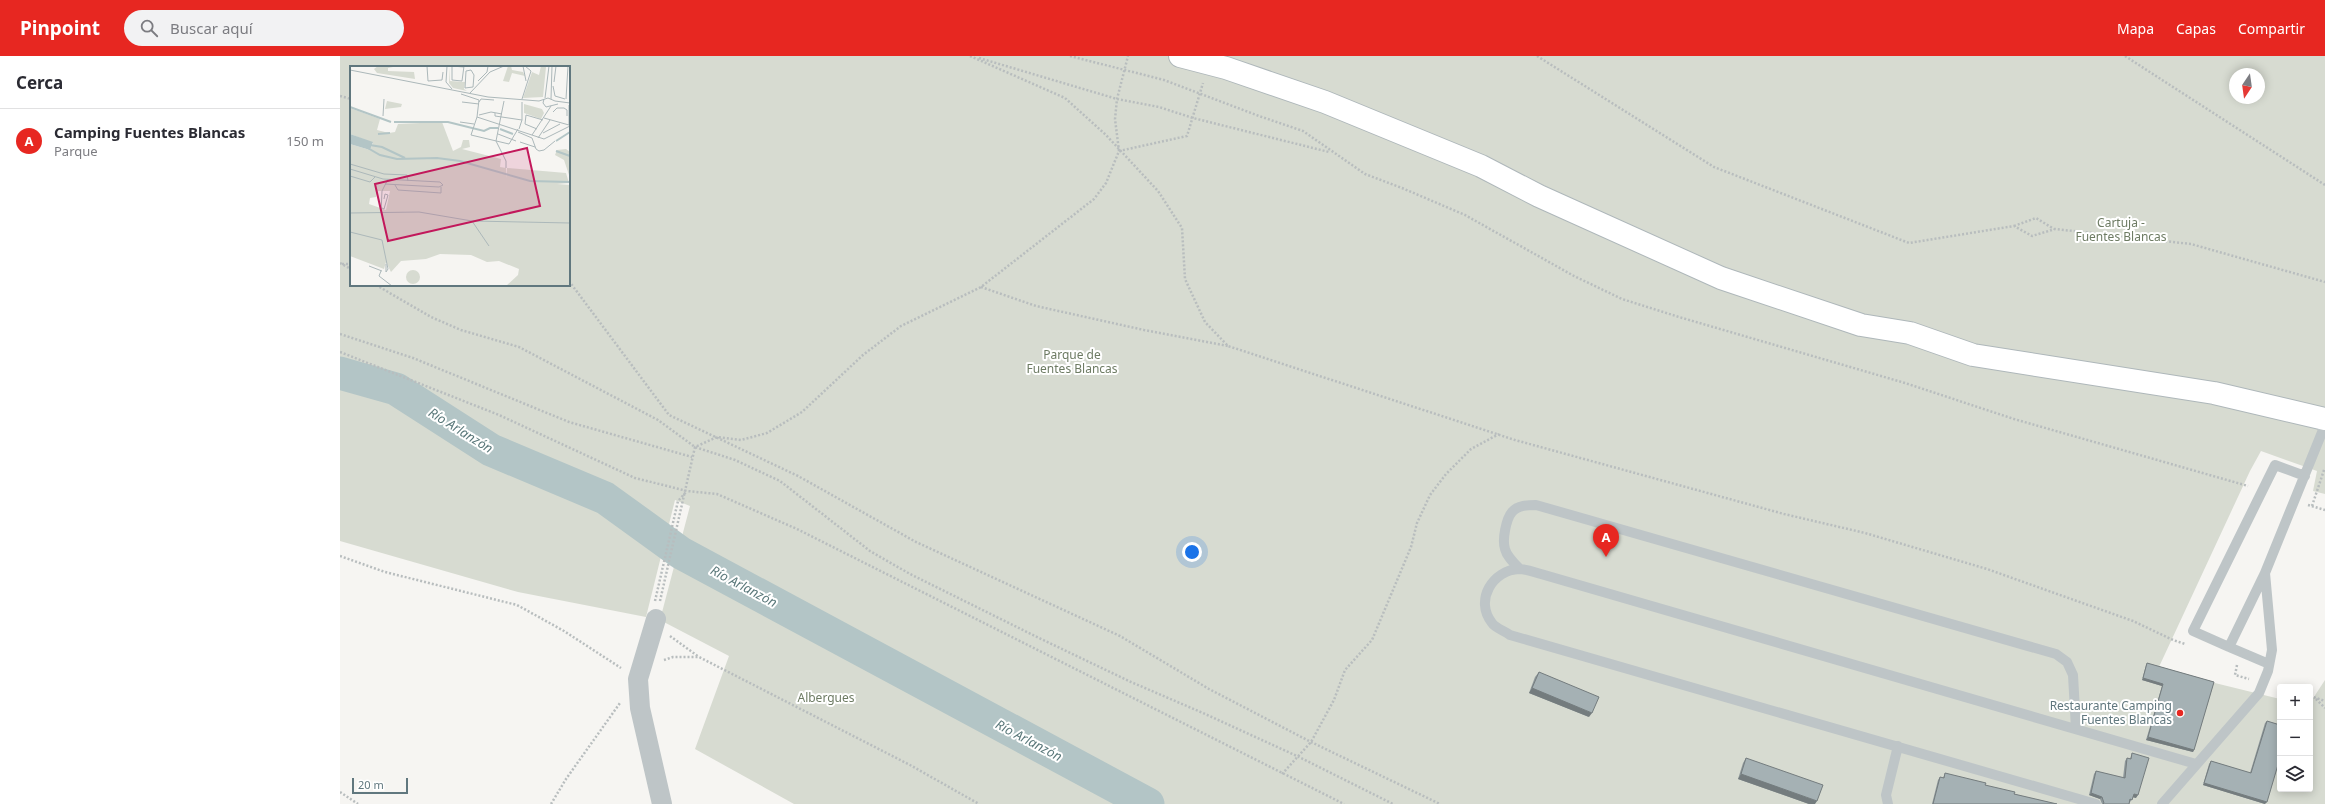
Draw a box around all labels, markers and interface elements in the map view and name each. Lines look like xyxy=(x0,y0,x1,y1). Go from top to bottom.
search box xyxy=(124,10,404,46)
text: Pinpoint xyxy=(20,15,100,41)
icon: search xyxy=(138,17,160,39)
text: Buscar aquí xyxy=(170,18,253,38)
text: Mapa xyxy=(2117,19,2154,38)
text: Capas xyxy=(2176,19,2216,38)
text: Compartir xyxy=(2238,19,2305,38)
inset map xyxy=(350,66,570,286)
north arrow xyxy=(2229,68,2265,104)
text: Cerca xyxy=(16,71,63,94)
text: Camping Fuentes Blancas xyxy=(54,122,245,142)
text: A xyxy=(25,132,34,150)
text: 150 m xyxy=(286,132,324,150)
text: Parque xyxy=(54,142,98,160)
park label: Cartuja - Fuentes Blancas xyxy=(2075,214,2167,245)
park label: Parque de Fuentes Blancas xyxy=(1026,346,1118,377)
water label: Río Arlanzón xyxy=(425,403,497,457)
pin: A xyxy=(1593,524,1619,557)
your location xyxy=(1182,542,1202,562)
water label: Río Arlanzón xyxy=(708,561,780,611)
map controls xyxy=(2277,684,2313,792)
button: + xyxy=(2277,684,2313,720)
park label: Albergues xyxy=(797,689,855,706)
place label: Restaurante Camping Fuentes Blancas xyxy=(2050,697,2172,728)
marker: Restaurante Camping Fuentes Blancas xyxy=(2175,708,2185,718)
water label: Río Arlanzón xyxy=(993,715,1065,765)
button: − xyxy=(2277,720,2313,756)
button: layers xyxy=(2277,756,2313,792)
scale bar xyxy=(352,776,408,795)
text: 20 m xyxy=(358,777,384,792)

